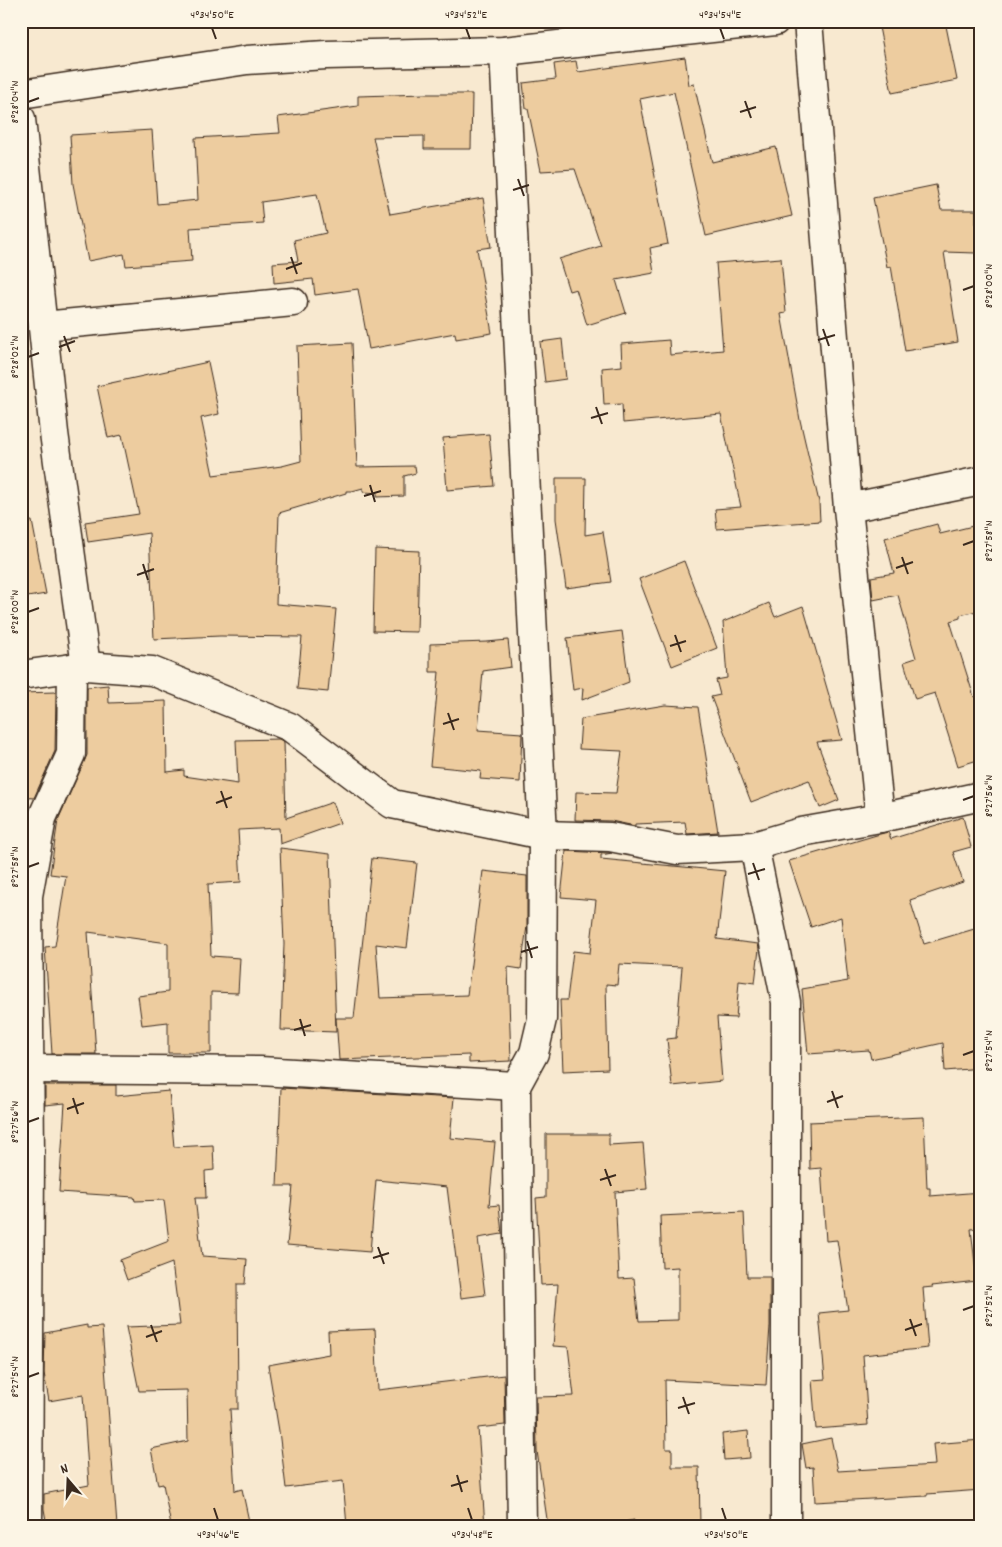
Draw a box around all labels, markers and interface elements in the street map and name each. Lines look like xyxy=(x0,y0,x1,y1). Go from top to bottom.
text: 4°34'50"E xyxy=(190,7,234,24)
text: 4°34'52"E xyxy=(445,7,488,24)
text: 4°34'54"E xyxy=(699,7,741,24)
text: 8°28'04"N xyxy=(7,81,24,123)
text: 8°28'00"N xyxy=(981,264,998,308)
text: 8°28'02"N xyxy=(7,335,24,379)
text: 8°27'58"N xyxy=(981,520,998,562)
text: 8°28'00"N xyxy=(7,590,24,634)
text: 8°27'56"N xyxy=(981,775,998,817)
text: 8°27'58"N xyxy=(7,846,24,888)
text: 8°27'54"N xyxy=(981,1030,998,1072)
text: 8°27'56"N xyxy=(7,1101,24,1143)
text: 8°27'52"N xyxy=(981,1285,998,1327)
text: 8°27'54"N xyxy=(7,1356,24,1398)
north arrow xyxy=(42,1454,92,1504)
text: N xyxy=(58,1459,71,1480)
text: 4°34'46"E xyxy=(197,1527,240,1544)
text: 4°34'48"E xyxy=(451,1527,493,1544)
text: 4°34'50"E xyxy=(704,1527,748,1544)

